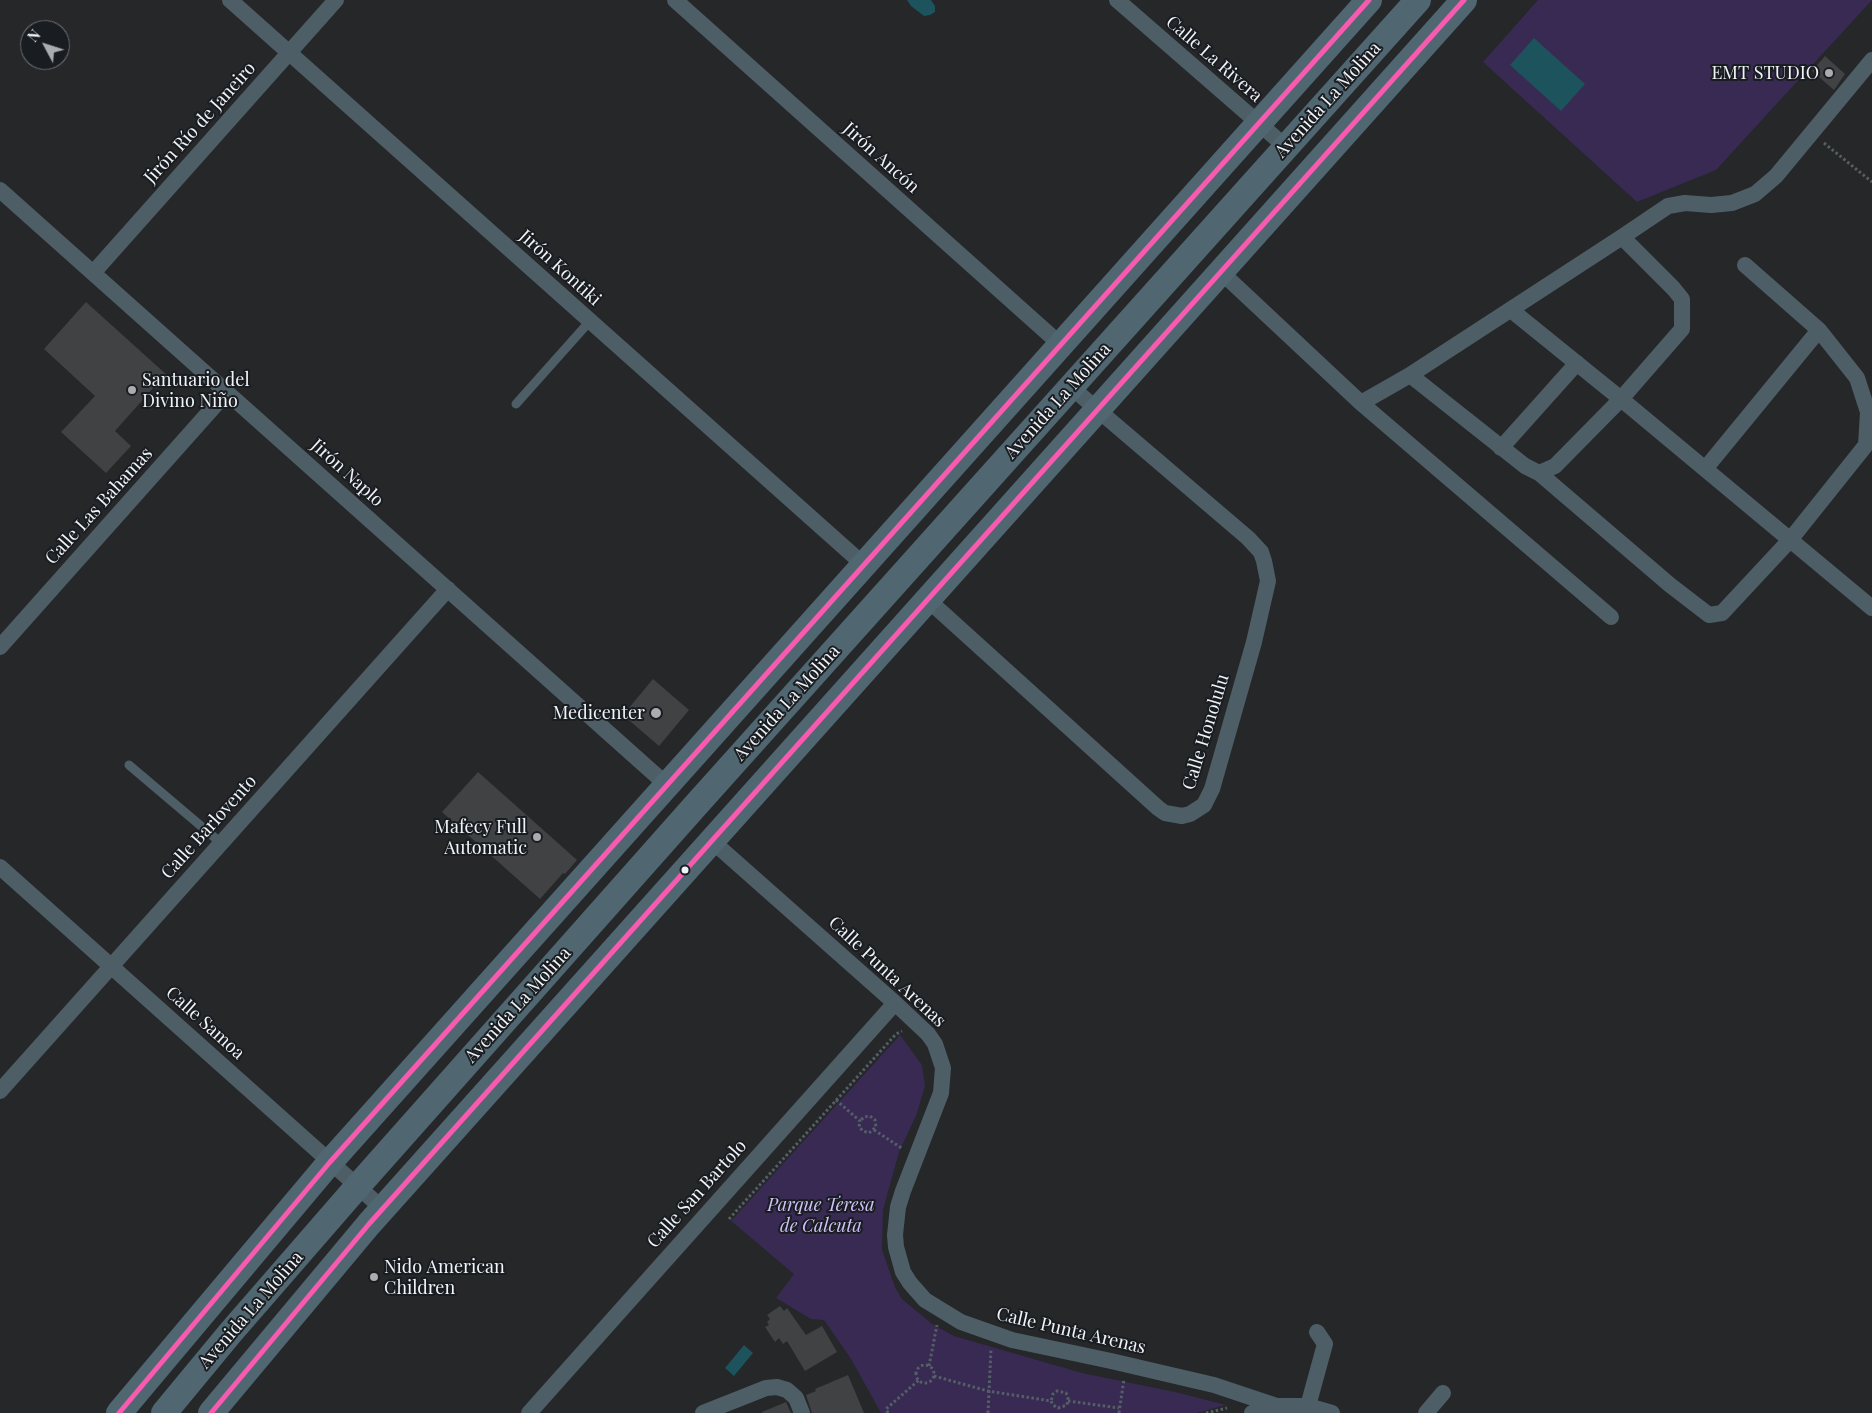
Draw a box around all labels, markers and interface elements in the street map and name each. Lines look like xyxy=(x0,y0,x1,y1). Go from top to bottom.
street label: Calle La Rivera xyxy=(1161,11,1267,107)
north arrow xyxy=(20,20,70,70)
text: N xyxy=(23,26,44,46)
street label: Avenida La Molina xyxy=(1270,38,1386,162)
street label: Jirón Río de Janeiro xyxy=(140,58,260,188)
place label: EMT STUDIO xyxy=(1711,62,1819,84)
marker: EMT STUDIO xyxy=(1823,67,1835,79)
street label: Jirón Ancón xyxy=(838,118,924,198)
street label: Jirón Kontiki xyxy=(514,226,606,310)
street label: Avenida La Molina xyxy=(1000,339,1116,463)
place label: Santuario del Divino Niño xyxy=(142,369,250,412)
marker: Santuario del Divino Niño xyxy=(126,384,138,396)
street label: Jirón Naplo xyxy=(306,435,388,511)
street label: Calle Las Bahamas xyxy=(41,443,157,569)
street label: Avenida La Molina xyxy=(729,641,845,765)
street label: Calle Honolulu xyxy=(1178,672,1234,792)
place label: Medicenter xyxy=(553,702,645,724)
marker: Medicenter xyxy=(649,706,663,720)
street label: Calle Barlovento xyxy=(157,771,261,883)
place label: Mafecy Full Automatic xyxy=(434,816,527,859)
marker: Mafecy Full Automatic xyxy=(531,831,543,843)
unlabelled marker xyxy=(680,865,690,875)
street label: Calle Punta Arenas xyxy=(824,912,950,1032)
street label: Avenida La Molina xyxy=(460,943,576,1067)
street label: Calle Samoa xyxy=(161,982,249,1064)
street label: Calle San Bartolo xyxy=(643,1135,751,1253)
park label: Parque Teresa de Calcuta xyxy=(767,1194,875,1236)
street label: Avenida La Molina xyxy=(194,1247,308,1373)
place label: Nido American Children xyxy=(384,1256,505,1298)
marker: Nido American Children xyxy=(368,1271,380,1283)
street label: Calle Punta Arenas xyxy=(994,1303,1148,1359)

